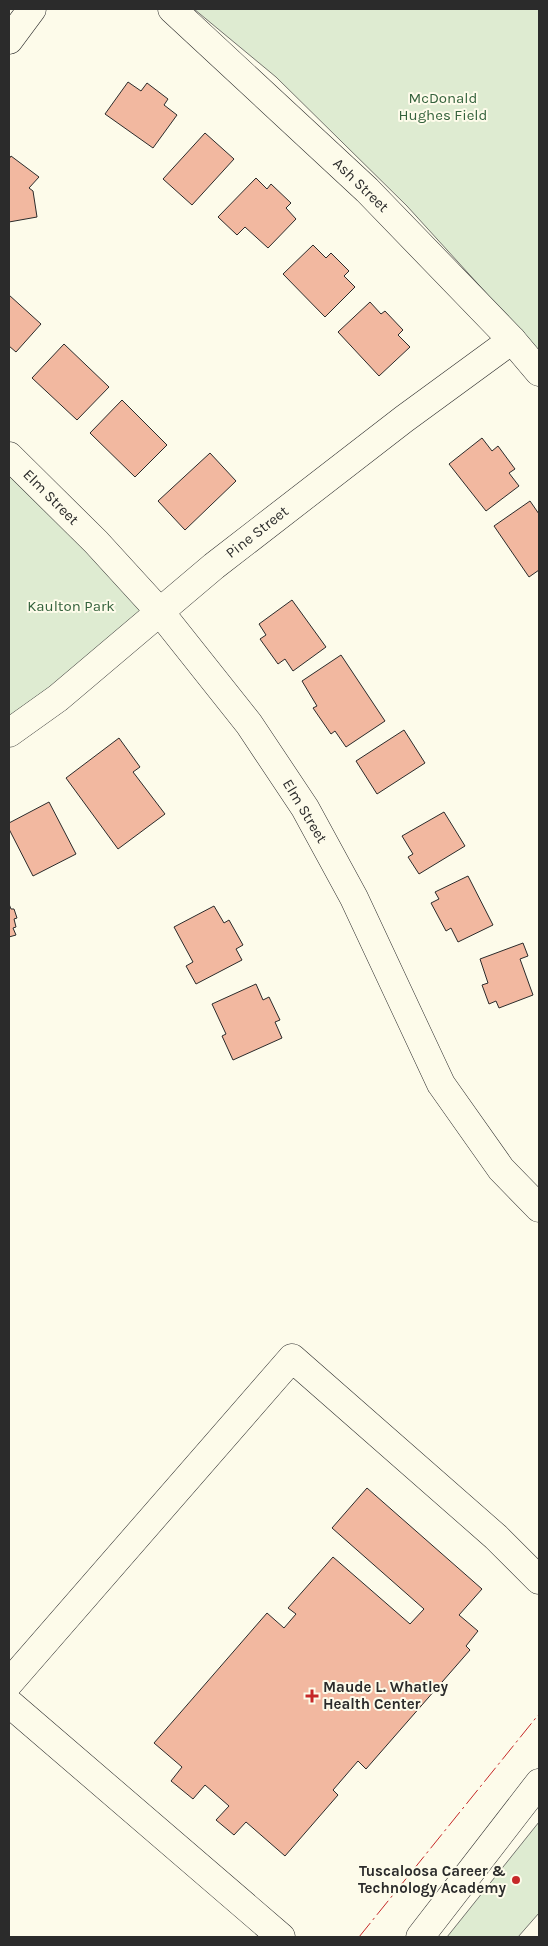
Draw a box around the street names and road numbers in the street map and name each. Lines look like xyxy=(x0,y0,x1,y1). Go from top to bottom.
street label: Ash Street xyxy=(329,154,393,216)
street label: Elm Street xyxy=(19,465,83,529)
street label: Pine Street xyxy=(222,502,292,562)
street label: Elm Street xyxy=(279,776,331,847)

